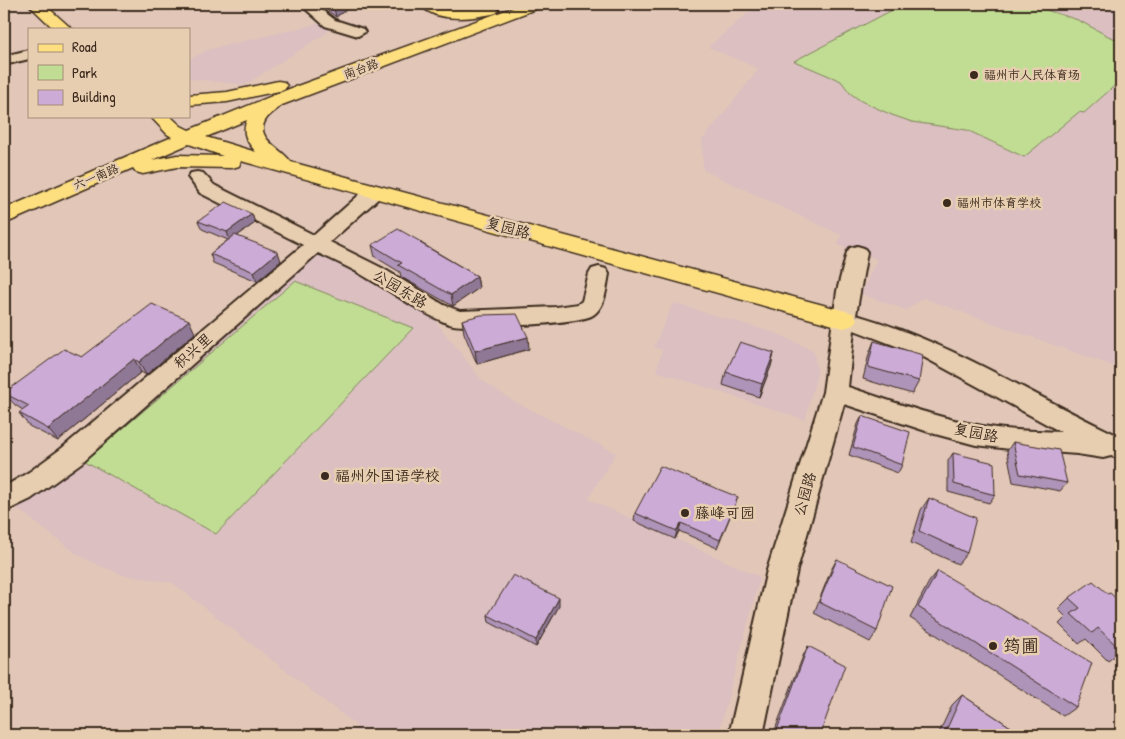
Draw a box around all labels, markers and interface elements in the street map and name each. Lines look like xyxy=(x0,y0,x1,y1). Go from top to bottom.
legend xyxy=(28,28,190,118)
text: Road xyxy=(72,36,97,57)
street label: 南台路 xyxy=(341,54,381,83)
text: Park xyxy=(72,62,97,83)
place label: 福州市人民体育场 xyxy=(984,66,1080,83)
marker: 福州市人民体育场 xyxy=(968,69,980,81)
text: Building xyxy=(72,86,116,107)
street label: 六一南路 xyxy=(70,159,121,194)
place label: 福州市体育学校 xyxy=(957,194,1041,211)
marker: 福州市体育学校 xyxy=(941,197,953,209)
street label: 复园路 xyxy=(484,212,533,243)
street label: 公园东路 xyxy=(369,264,431,313)
street label: 积兴里 xyxy=(169,328,217,373)
street label: 复园路 xyxy=(952,418,1000,447)
place label: 福州外国语学校 xyxy=(335,465,440,486)
street label: 公园路 xyxy=(788,469,821,518)
marker: 福州外国语学校 xyxy=(319,470,331,482)
place label: 藤峰可园 xyxy=(695,502,755,523)
marker: 藤峰可园 xyxy=(679,507,691,519)
place label: 筠圃 xyxy=(1003,633,1039,658)
marker: 筠圃 xyxy=(987,640,999,652)

